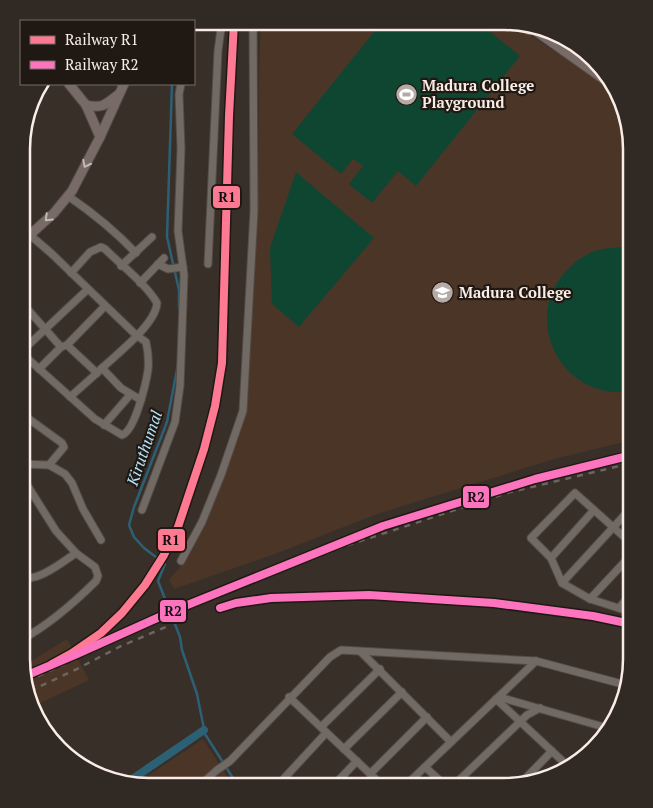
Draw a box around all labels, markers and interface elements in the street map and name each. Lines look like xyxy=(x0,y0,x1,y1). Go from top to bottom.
legend xyxy=(20,20,195,85)
text: Railway R1 xyxy=(65,29,138,49)
text: Railway R2 xyxy=(65,54,138,74)
place label: Madura College Playground xyxy=(422,75,534,112)
sports icon: Madura College Playground xyxy=(394,83,418,107)
one-way arrow xyxy=(82,159,92,168)
line badge: R1 xyxy=(212,185,241,209)
text: R1 xyxy=(218,187,236,206)
one-way arrow xyxy=(45,212,54,221)
school or university icon: Madura College xyxy=(431,281,455,305)
place label: Madura College xyxy=(459,282,571,302)
water label: Kiruthumal xyxy=(121,407,167,489)
line badge: R2 xyxy=(462,485,490,509)
text: R2 xyxy=(467,487,485,506)
line badge: R1 xyxy=(157,528,186,552)
text: R1 xyxy=(162,530,180,549)
line badge: R2 xyxy=(159,599,187,623)
text: R2 xyxy=(164,601,182,620)

